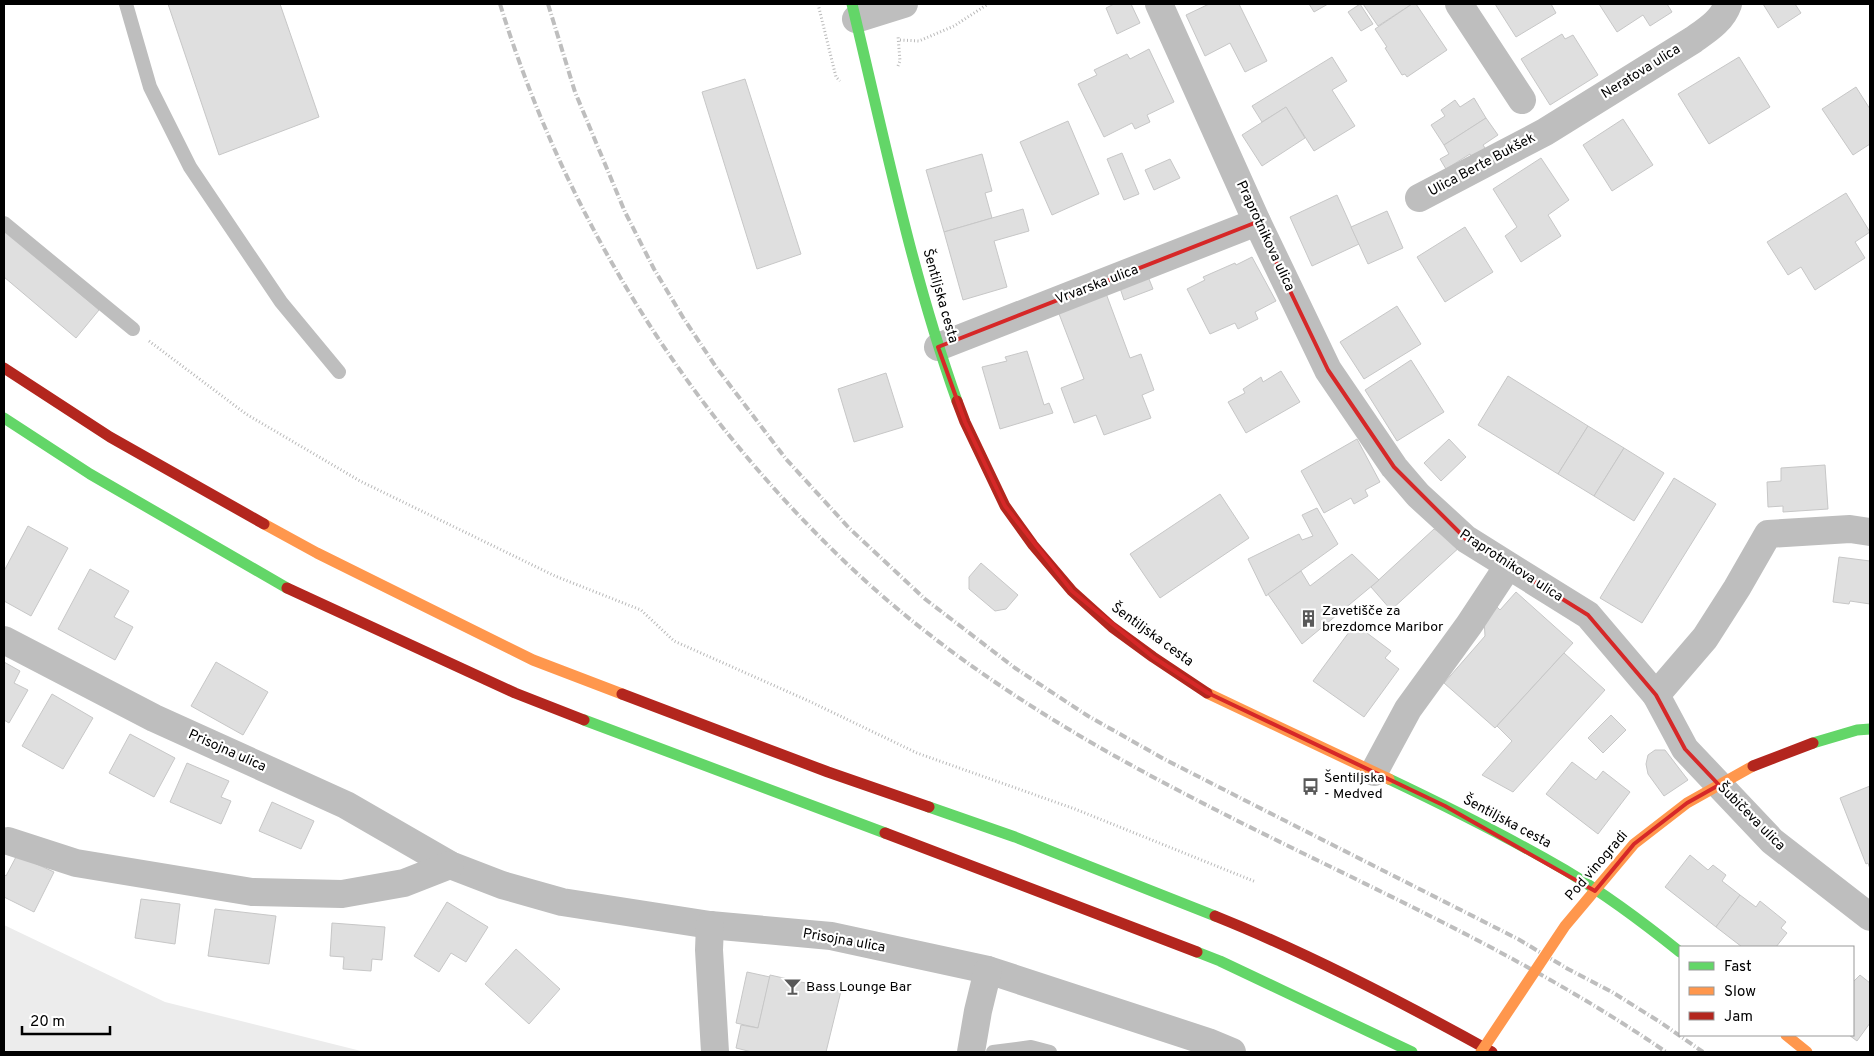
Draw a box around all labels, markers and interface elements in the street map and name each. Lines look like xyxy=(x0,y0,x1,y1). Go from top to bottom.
street label: Neratova ulica xyxy=(1598,41,1684,103)
street label: Ulica Berte Bukšek xyxy=(1426,130,1538,200)
street label: Praprotnikova ulica xyxy=(1232,178,1298,294)
street label: Šentiljska cesta xyxy=(918,247,963,345)
street label: Vrvarska ulica xyxy=(1053,261,1141,309)
street label: Praprotnikova ulica xyxy=(1456,526,1566,606)
street label: Šentiljska cesta xyxy=(1108,599,1197,671)
place label: Zavetišče za brezdomce Maribor xyxy=(1322,603,1444,636)
building icon: Zavetišče za brezdomce Maribor xyxy=(1298,609,1318,629)
street label: Prisojna ulica xyxy=(185,726,269,776)
place label: Šentiljska - Medved xyxy=(1324,769,1385,803)
bus stop icon: Šentiljska - Medved xyxy=(1300,776,1320,796)
street label: Šubičeva ulica xyxy=(1714,779,1789,854)
street label: Šentiljska cesta xyxy=(1460,791,1554,852)
street label: Pod vinogradi xyxy=(1562,828,1632,904)
street label: Prisojna ulica xyxy=(801,925,887,957)
legend xyxy=(1679,946,1854,1036)
text: Fast xyxy=(1724,958,1752,977)
bar icon: Bass Lounge Bar xyxy=(782,977,802,997)
place label: Bass Lounge Bar xyxy=(806,979,912,996)
text: Slow xyxy=(1724,983,1756,1002)
scale bar xyxy=(22,1004,110,1036)
text: Jam xyxy=(1724,1008,1753,1027)
text: 20 m xyxy=(30,1013,65,1032)

